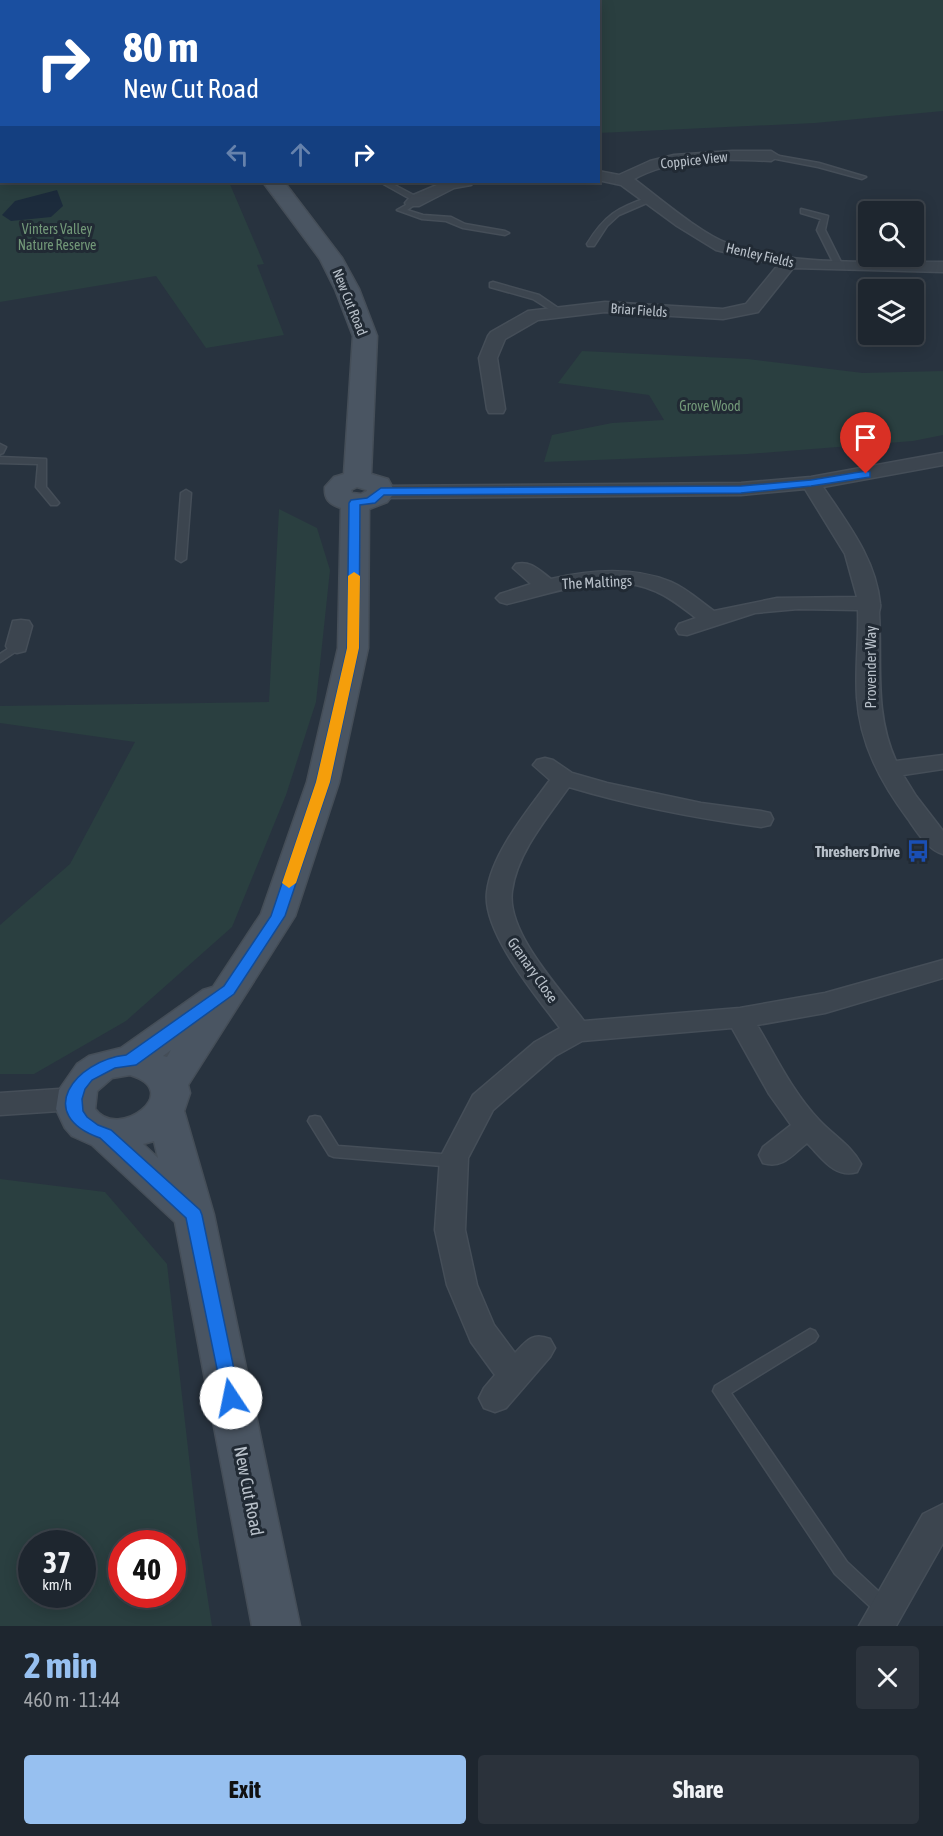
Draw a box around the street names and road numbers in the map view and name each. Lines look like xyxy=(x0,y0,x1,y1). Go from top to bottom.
street label: Coppice View xyxy=(660,148,729,171)
street label: Henley Fields xyxy=(725,239,796,271)
street label: New Cut Road xyxy=(329,266,371,338)
street label: Briar Fields xyxy=(610,300,668,320)
street label: The Maltings xyxy=(561,572,633,592)
street label: Provender Way xyxy=(862,626,879,708)
street label: Granary Close xyxy=(504,934,562,1006)
street label: New Cut Road xyxy=(230,1445,268,1537)

